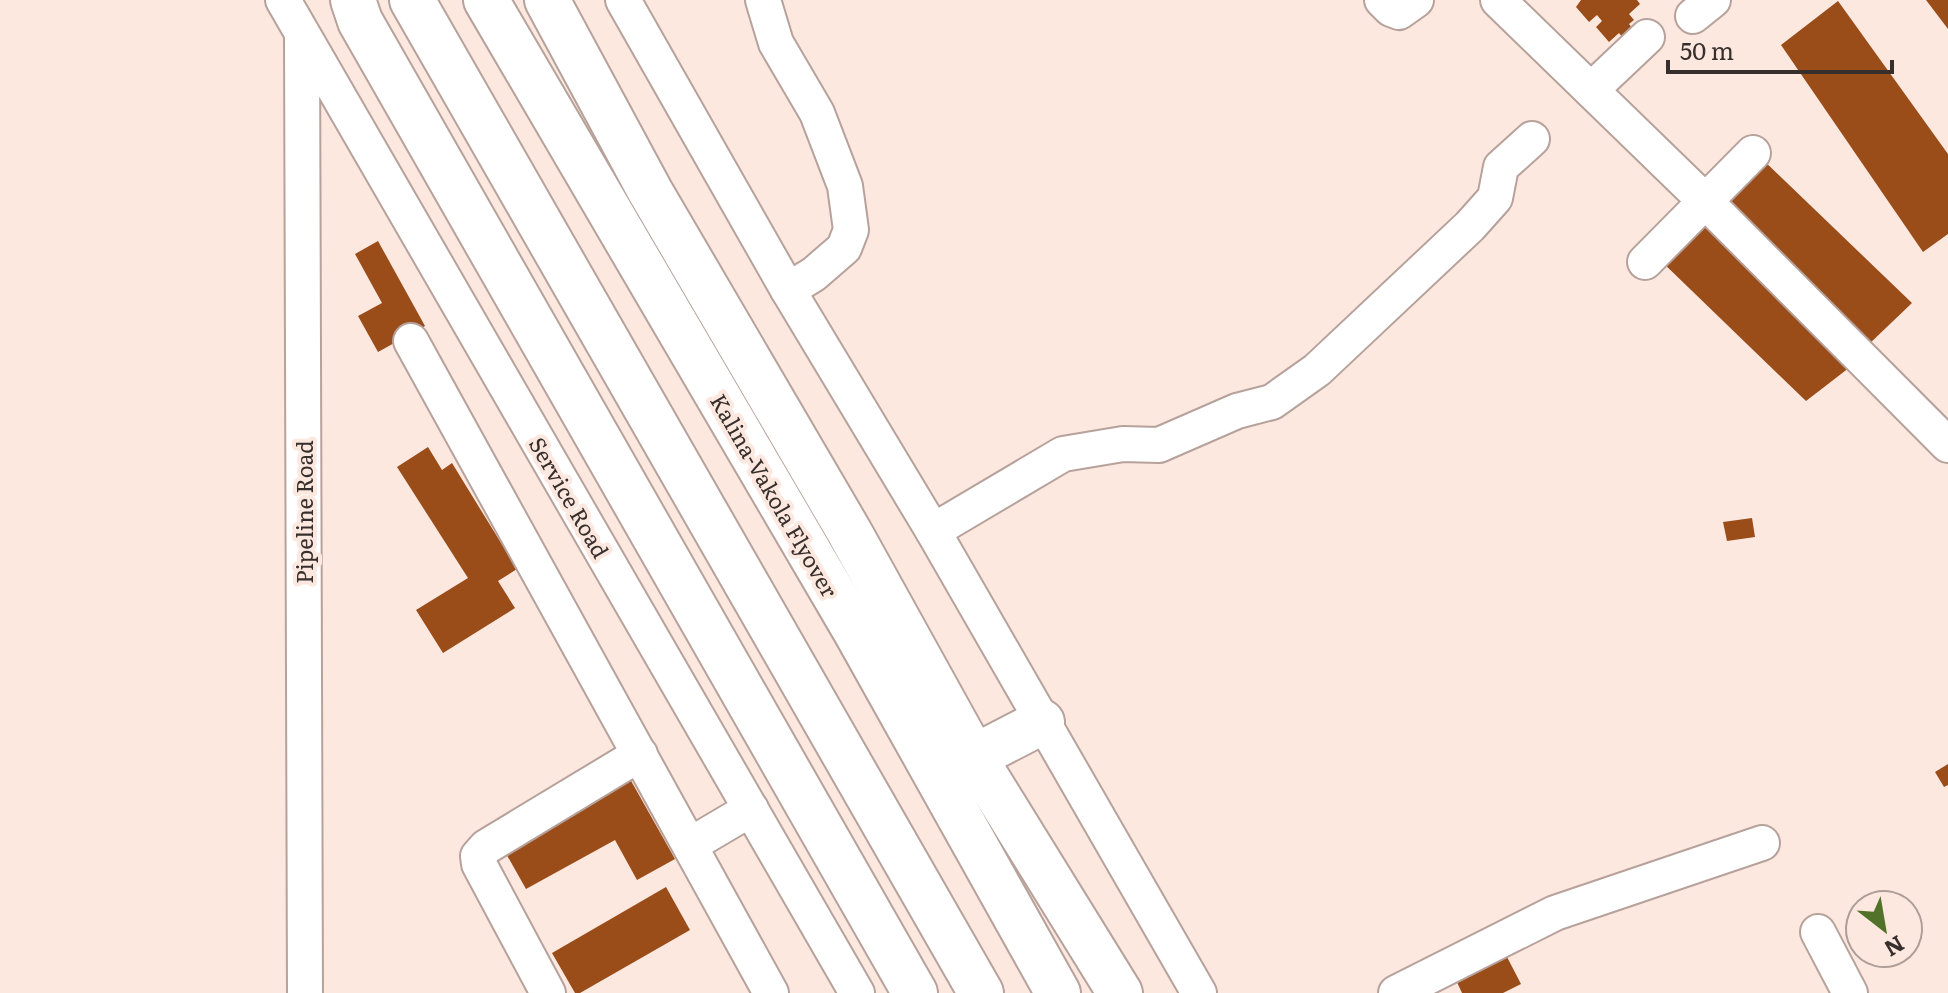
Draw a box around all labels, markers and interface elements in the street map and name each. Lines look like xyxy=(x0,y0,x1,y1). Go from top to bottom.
scale bar xyxy=(1668,24,1892,74)
text: 50 m xyxy=(1680,32,1734,67)
street label: Kalina-Vakola Flyover xyxy=(703,387,847,604)
street label: Service Road xyxy=(522,430,618,564)
street label: Pipeline Road xyxy=(287,440,320,584)
north arrow xyxy=(1844,889,1924,969)
text: N xyxy=(1879,929,1911,966)

